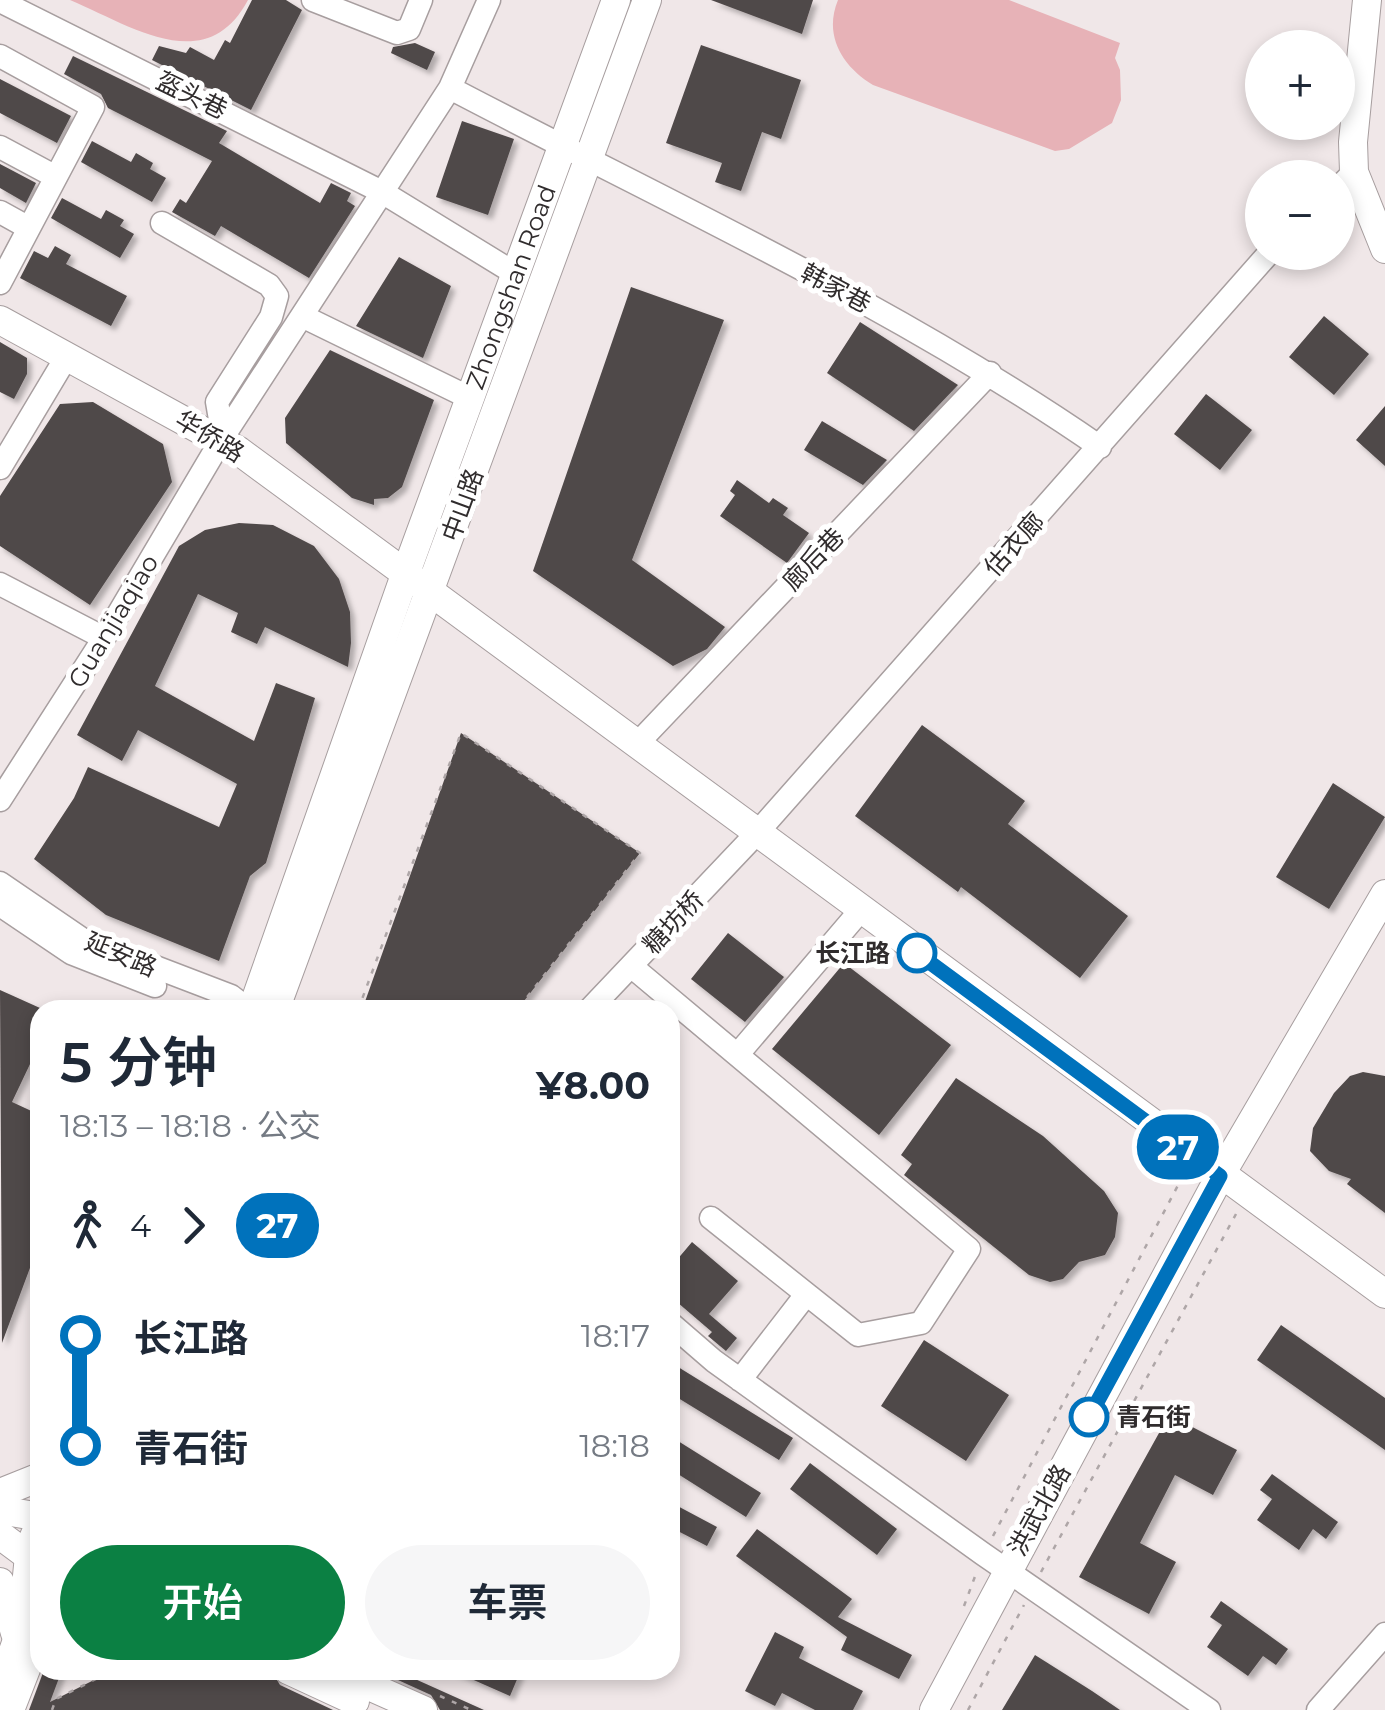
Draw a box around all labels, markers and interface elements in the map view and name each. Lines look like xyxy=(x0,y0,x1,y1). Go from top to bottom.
map controls xyxy=(1245,30,1355,270)
button: + xyxy=(1245,30,1355,140)
street label: 盔头巷 xyxy=(152,65,232,125)
button: − xyxy=(1245,160,1355,270)
street label: Zhongshan Road xyxy=(459,181,562,393)
street label: 韩家巷 xyxy=(796,257,876,319)
street label: 华侨路 xyxy=(170,404,250,468)
street label: 中山路 xyxy=(435,465,489,545)
street label: 估衣廊 xyxy=(978,506,1050,582)
street label: 廊后巷 xyxy=(776,522,850,596)
street label: Guanjiaqiao xyxy=(61,549,165,693)
street label: 糖坊桥 xyxy=(636,884,710,960)
street label: 延安路 xyxy=(81,926,161,982)
marker: 长江路 xyxy=(898,934,936,972)
place label: 长江路 xyxy=(815,938,890,968)
text: 5 分钟 xyxy=(60,1029,217,1096)
text: ¥8.00 xyxy=(536,1062,650,1109)
text: 18:13 – 18:18 · 公交 xyxy=(60,1106,321,1145)
line badge: 27 xyxy=(1133,1114,1223,1180)
text: 27 xyxy=(1157,1126,1199,1169)
icon: walk xyxy=(60,1198,115,1253)
icon: forward xyxy=(166,1198,221,1253)
text: 27 xyxy=(256,1204,299,1247)
text: 4 xyxy=(130,1206,151,1245)
text: 长江路 xyxy=(134,1315,248,1362)
text: 18:17 xyxy=(581,1316,650,1355)
marker: 青石街 xyxy=(1070,1398,1108,1436)
place label: 青石街 xyxy=(1116,1402,1191,1432)
text: 青石街 xyxy=(134,1425,248,1472)
text: 18:18 xyxy=(579,1426,650,1465)
street label: 洪武北路 xyxy=(1002,1459,1076,1561)
button: 开始 xyxy=(60,1545,345,1660)
button: 车票 xyxy=(365,1545,650,1660)

